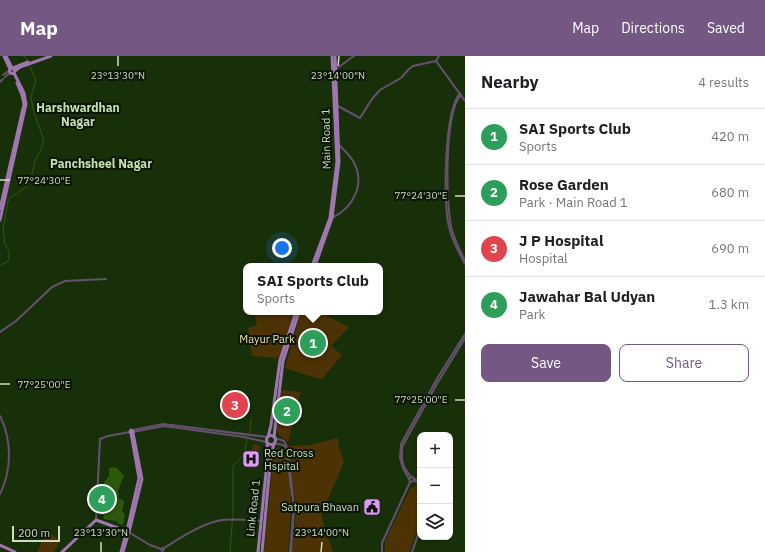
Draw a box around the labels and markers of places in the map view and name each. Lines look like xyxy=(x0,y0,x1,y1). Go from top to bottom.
pin: 1 xyxy=(300,328,326,358)
pin: 3 xyxy=(222,390,248,420)
pin: 2 xyxy=(274,396,300,426)
place label: Red Cross Hspital xyxy=(264,446,314,473)
hospital icon: Red Cross Hspital xyxy=(241,449,261,469)
pin: 4 xyxy=(89,484,115,514)
public building icon: Satpura Bhavan xyxy=(362,497,382,517)
place label: Satpura Bhavan xyxy=(281,500,359,514)

